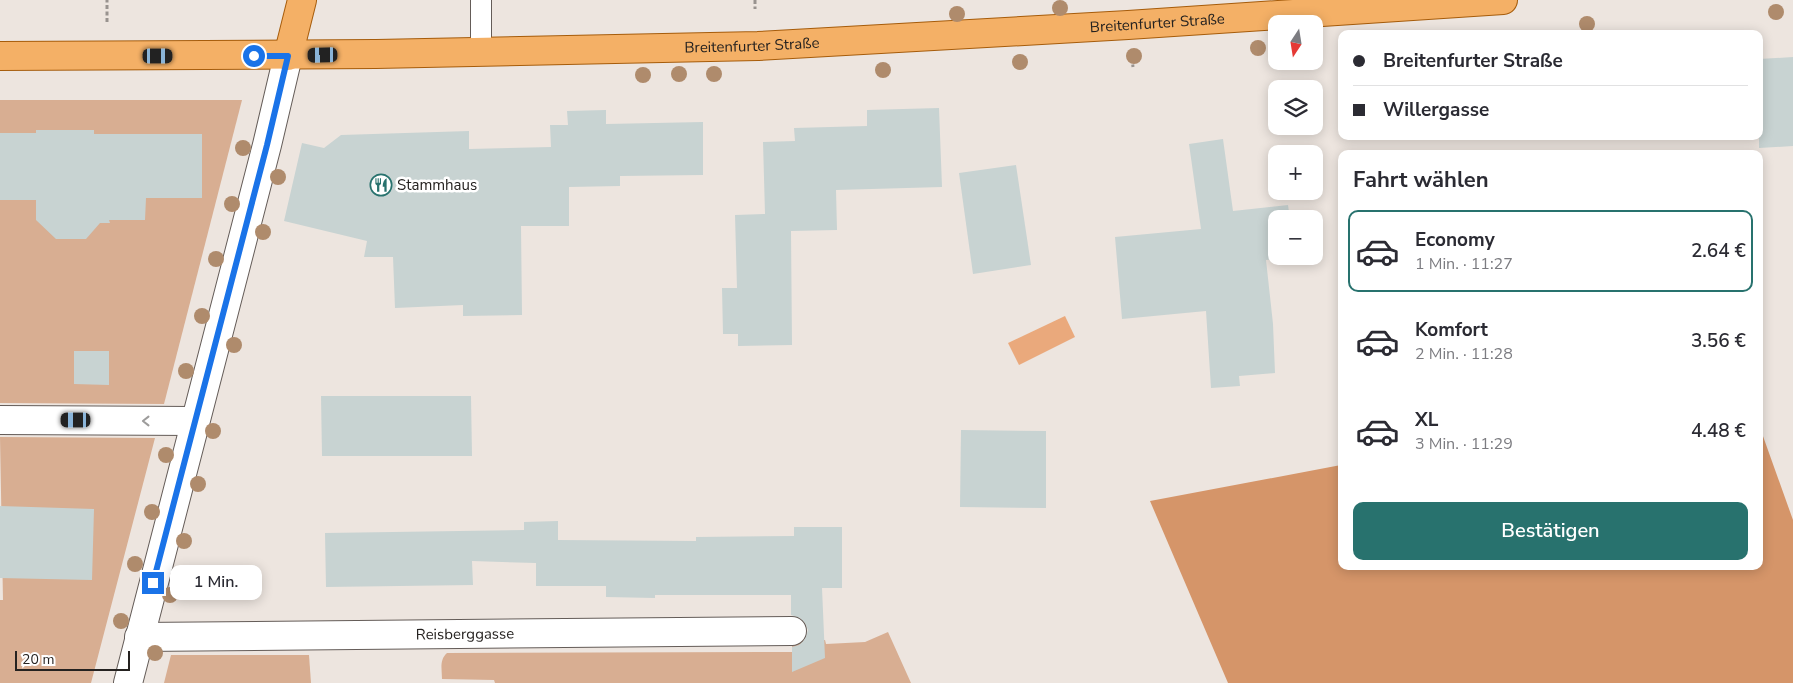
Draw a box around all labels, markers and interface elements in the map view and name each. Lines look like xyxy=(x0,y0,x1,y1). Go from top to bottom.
street label: Breitenfurter Straße xyxy=(1089,9,1225,37)
north arrow xyxy=(1268,15,1322,70)
map controls xyxy=(1268,15,1323,265)
street label: Breitenfurter Straße xyxy=(684,33,820,58)
route start xyxy=(243,45,265,67)
car xyxy=(307,47,338,63)
text: Breitenfurter Straße xyxy=(1383,48,1563,74)
car xyxy=(143,49,173,64)
button: layers xyxy=(1268,80,1323,135)
text: Willergasse xyxy=(1383,97,1489,123)
button: + xyxy=(1268,145,1323,200)
text: Fahrt wählen xyxy=(1353,165,1489,195)
restaurant icon: Stammhaus xyxy=(369,173,393,197)
place label: Stammhaus xyxy=(397,175,477,195)
button: − xyxy=(1268,210,1323,265)
text: Economy xyxy=(1415,227,1495,253)
icon: car xyxy=(1355,229,1400,274)
text: 2.64 € xyxy=(1691,238,1746,264)
text: 1 Min. · 11:27 xyxy=(1415,253,1513,275)
text: Komfort xyxy=(1415,317,1488,343)
icon: car xyxy=(1355,319,1400,364)
text: 3.56 € xyxy=(1691,328,1746,354)
text: 2 Min. · 11:28 xyxy=(1415,343,1513,365)
text: XL xyxy=(1415,407,1438,433)
icon: car xyxy=(1355,409,1400,454)
car xyxy=(61,413,91,428)
one-way arrow xyxy=(142,416,150,426)
text: 4.48 € xyxy=(1691,418,1746,444)
text: 3 Min. · 11:29 xyxy=(1415,433,1513,455)
button: Bestätigen xyxy=(1353,502,1748,560)
callout: 1 Min. xyxy=(170,566,263,600)
text: 1 Min. xyxy=(194,571,238,593)
route end xyxy=(142,572,164,594)
street label: Reisberggasse xyxy=(416,624,514,644)
scale bar xyxy=(15,648,130,671)
text: 20 m xyxy=(22,650,54,669)

